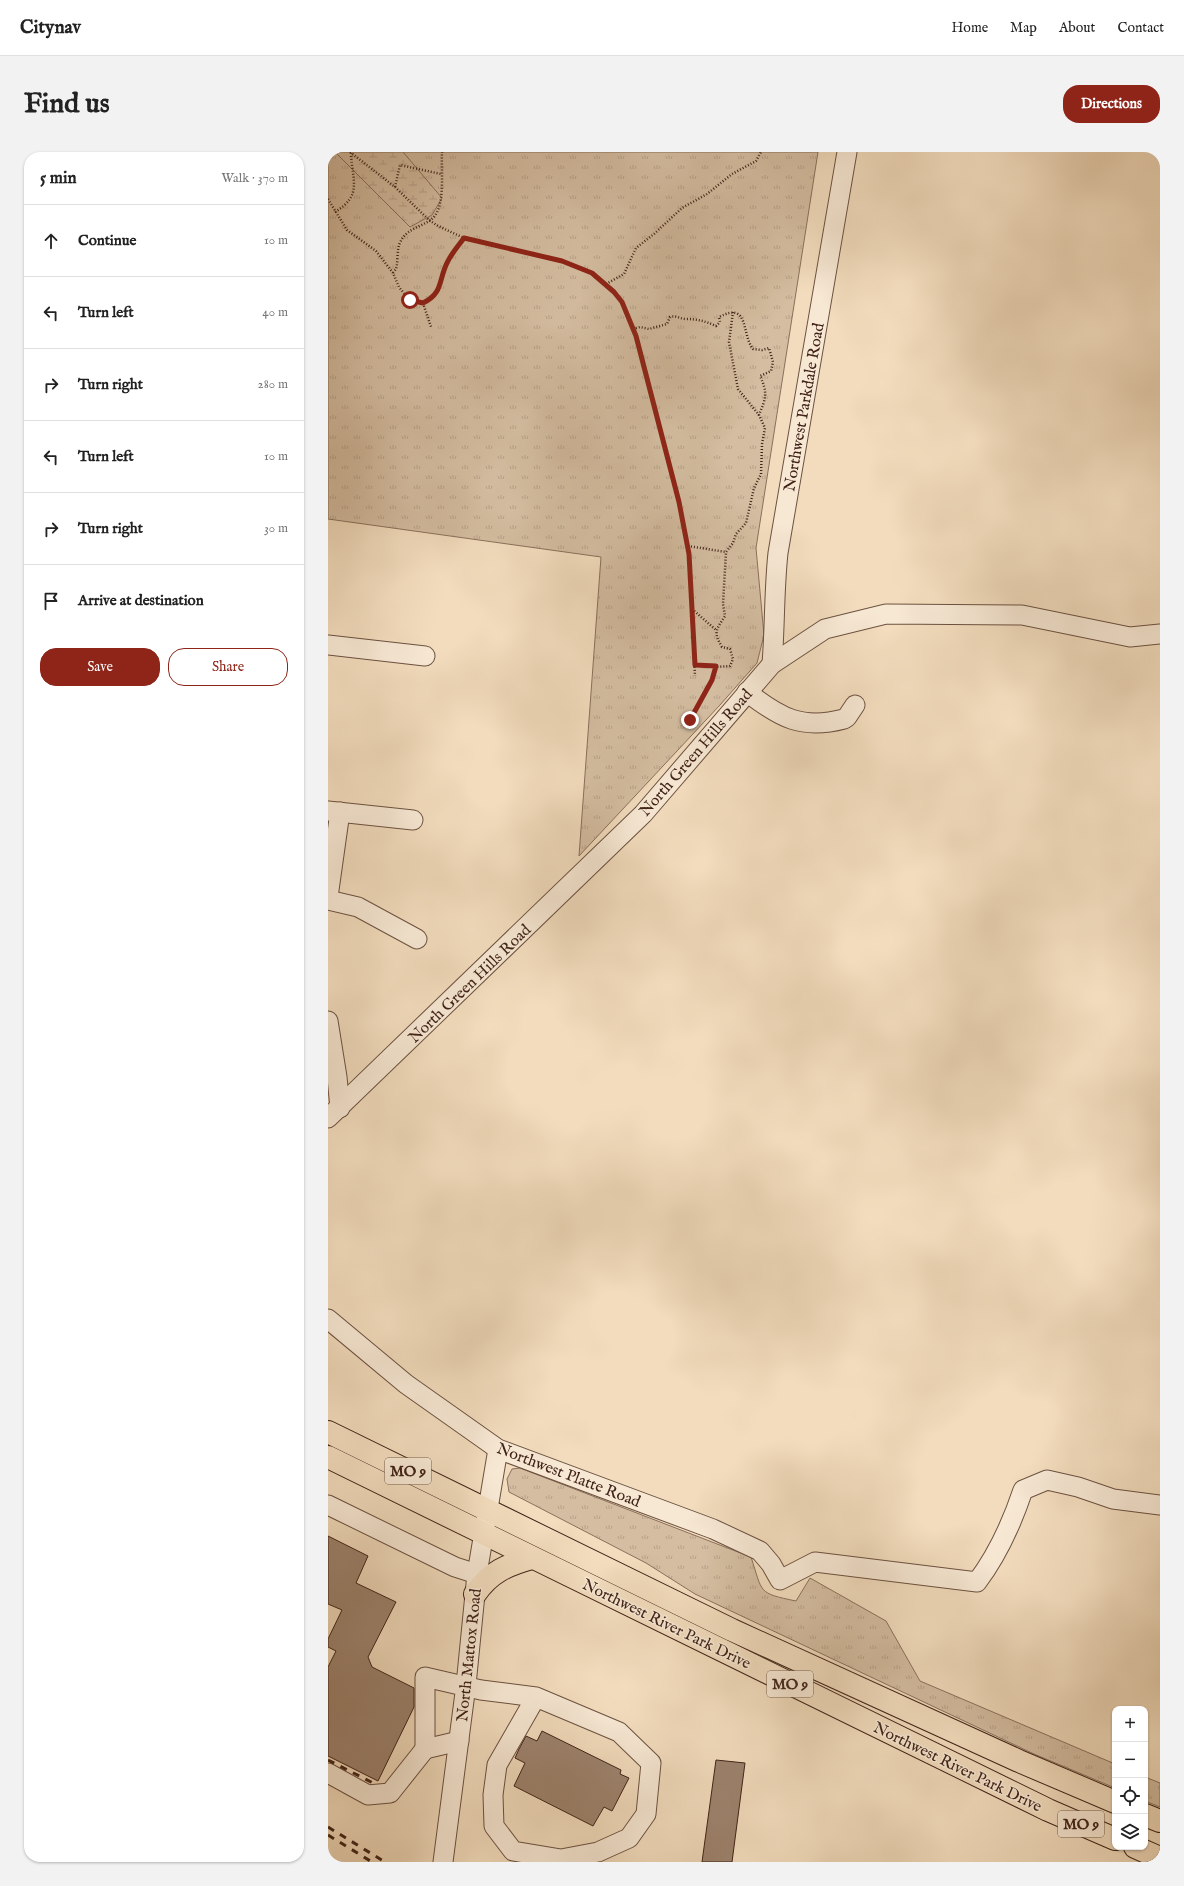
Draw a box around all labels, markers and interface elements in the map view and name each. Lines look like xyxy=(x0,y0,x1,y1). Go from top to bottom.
text: Citynav xyxy=(20,16,81,40)
text: Home xyxy=(952,19,988,37)
text: Map xyxy=(1010,19,1037,37)
text: About xyxy=(1059,19,1095,37)
text: Contact xyxy=(1117,19,1164,37)
button: Directions xyxy=(1063,85,1160,123)
text: Find us xyxy=(24,87,110,122)
text: 5 min xyxy=(40,168,77,189)
text: Walk · 370 m xyxy=(222,170,288,187)
icon: ahead xyxy=(40,230,62,252)
text: Continue xyxy=(78,231,136,250)
text: 10 m xyxy=(264,232,288,249)
route start xyxy=(401,291,419,309)
icon: left xyxy=(40,302,62,324)
text: Turn left xyxy=(78,303,134,322)
text: 40 m xyxy=(262,304,288,321)
street label: Northwest Parkdale Road xyxy=(780,321,830,493)
icon: right xyxy=(40,374,62,396)
text: Turn right xyxy=(78,375,143,394)
text: 280 m xyxy=(258,376,288,393)
icon: left xyxy=(40,446,62,468)
text: Turn left xyxy=(78,447,134,466)
text: 10 m xyxy=(264,448,288,465)
icon: right xyxy=(40,518,62,540)
text: Turn right xyxy=(78,519,143,538)
text: 30 m xyxy=(264,520,288,537)
icon: arrive xyxy=(40,590,62,612)
text: Arrive at destination xyxy=(78,591,204,610)
button: Save xyxy=(40,648,160,686)
button: Share xyxy=(168,648,288,686)
street label: North Green Hills Road xyxy=(636,685,758,821)
route end xyxy=(681,711,699,729)
street label: North Green Hills Road xyxy=(405,920,536,1048)
street label: Northwest Platte Road xyxy=(493,1439,644,1513)
road number: MO 9 xyxy=(385,1458,431,1484)
street label: Northwest River Park Drive xyxy=(579,1575,754,1674)
street label: North Mattox Road xyxy=(453,1587,487,1723)
road number: MO 9 xyxy=(767,1671,813,1697)
map controls xyxy=(1112,1706,1148,1850)
button: + xyxy=(1112,1706,1148,1742)
street label: Northwest River Park Drive xyxy=(870,1718,1045,1817)
button: − xyxy=(1112,1742,1148,1778)
button: locate xyxy=(1112,1778,1148,1814)
road number: MO 9 xyxy=(1058,1811,1104,1837)
button: layers xyxy=(1112,1814,1148,1850)

